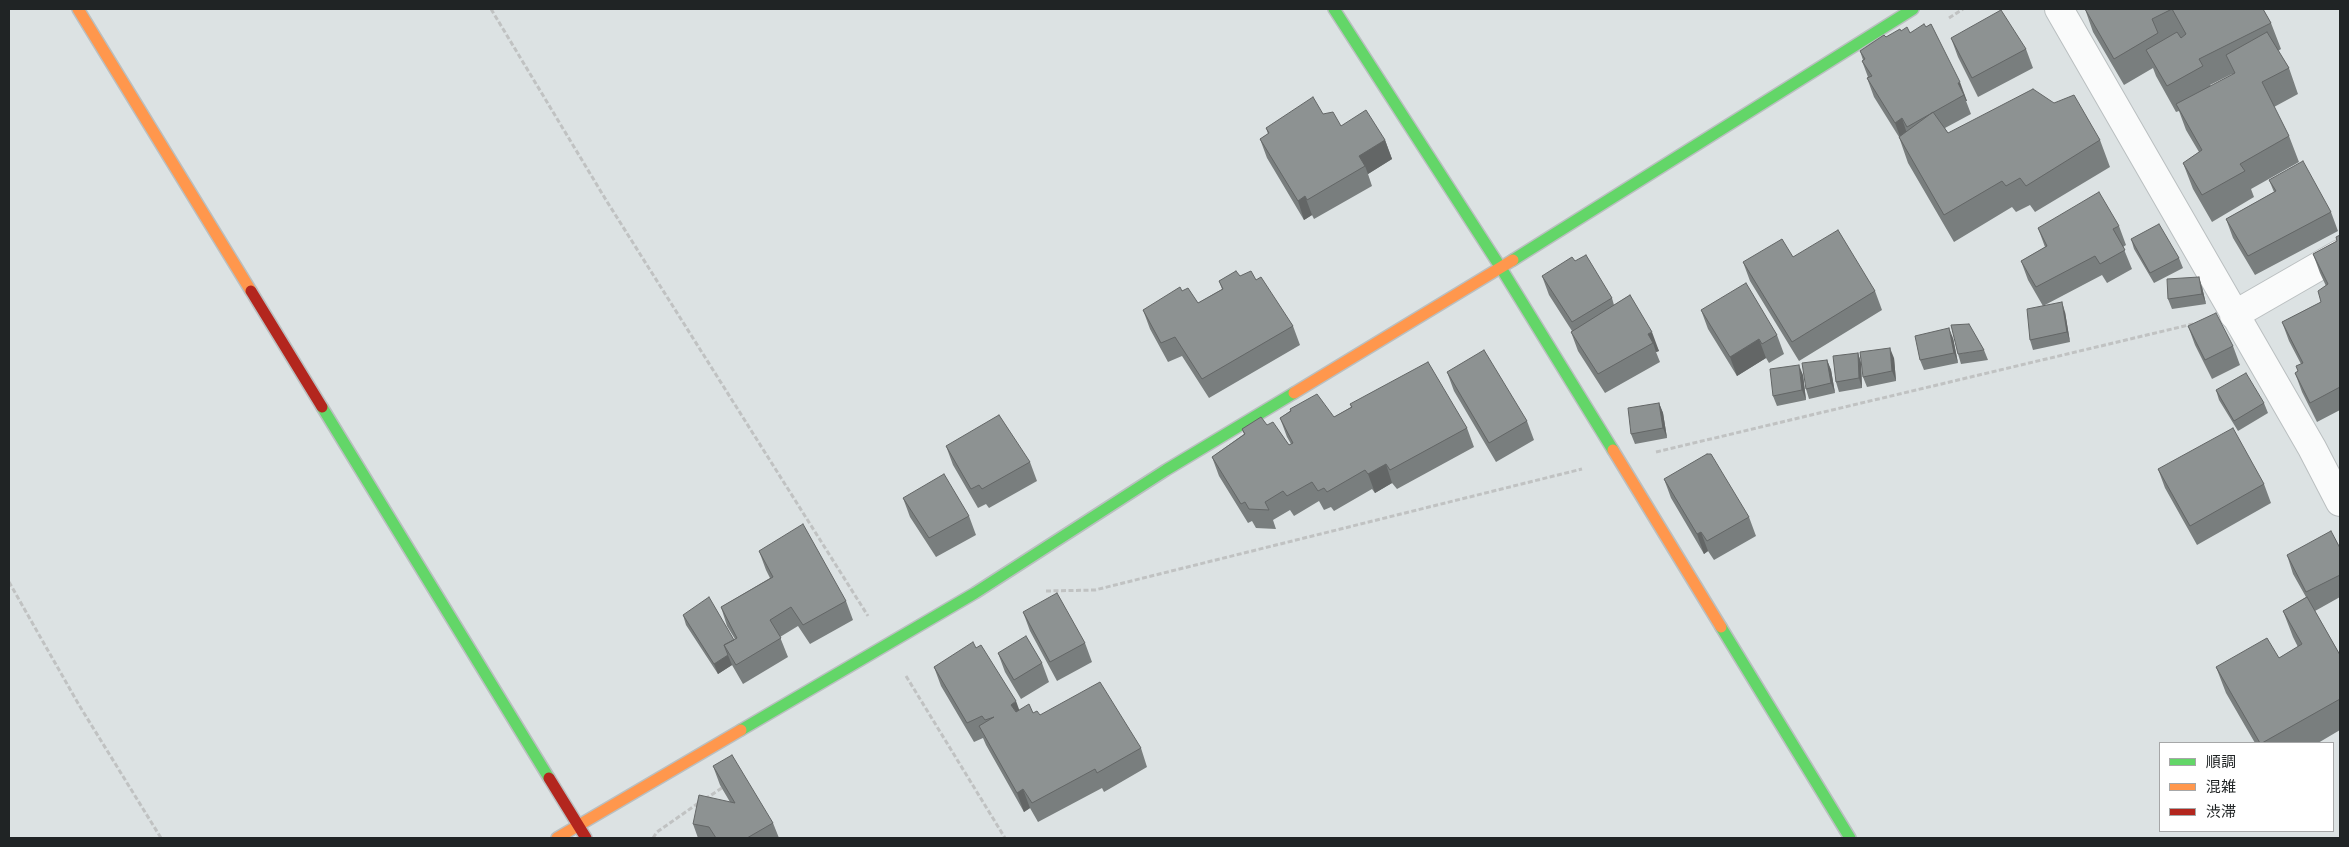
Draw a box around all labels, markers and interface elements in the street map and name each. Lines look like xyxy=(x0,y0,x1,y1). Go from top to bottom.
legend xyxy=(2159,742,2334,832)
text: 順調 xyxy=(2206,752,2236,773)
text: 混雑 xyxy=(2206,777,2236,798)
text: 渋滞 xyxy=(2206,802,2236,823)

